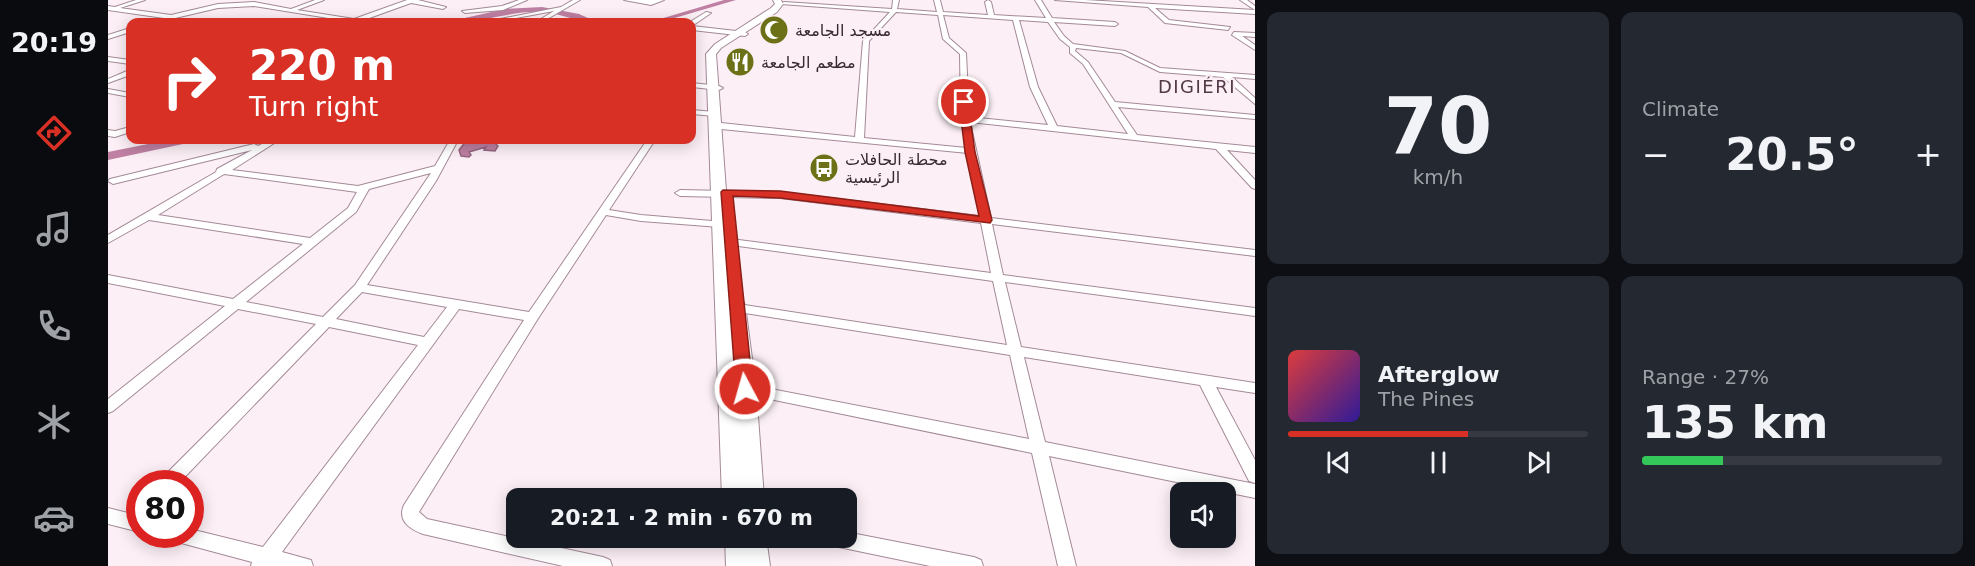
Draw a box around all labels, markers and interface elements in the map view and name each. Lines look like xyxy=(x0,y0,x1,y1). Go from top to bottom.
mosque icon: مسجد الجامعة xyxy=(758,14,790,46)
place label: مسجد الجامعة xyxy=(795,21,891,40)
text: 20:19 xyxy=(11,27,97,58)
text: 220 m xyxy=(249,41,395,90)
icon: right xyxy=(150,42,228,120)
restaurant icon: مطعم الجامعة xyxy=(724,46,756,78)
place label: مطعم الجامعة xyxy=(761,53,856,72)
pin xyxy=(938,76,989,127)
district label: DIGIÉRI xyxy=(1158,76,1236,97)
text: 70 xyxy=(1384,81,1492,171)
icon: arrive xyxy=(947,85,980,118)
text: Turn right xyxy=(249,91,378,122)
text: Climate xyxy=(1642,97,1719,121)
icon: directions xyxy=(33,112,75,154)
text: 20.5° xyxy=(1725,128,1859,181)
text: − xyxy=(1642,135,1670,174)
text: + xyxy=(1914,135,1942,174)
place label: محطة الحافلات الرئيسية xyxy=(845,150,947,188)
bus stop icon: محطة الحافلات الرئيسية xyxy=(808,152,840,184)
text: km/h xyxy=(1413,165,1463,189)
icon: music xyxy=(33,208,75,250)
icon: phone xyxy=(33,305,75,347)
position arrow xyxy=(713,357,777,421)
text: Afterglow xyxy=(1378,362,1500,387)
text: Range · 27% xyxy=(1642,365,1769,389)
text: The Pines xyxy=(1378,387,1474,411)
text: 135 km xyxy=(1642,396,1828,449)
icon: climate xyxy=(33,401,75,443)
icon: previous xyxy=(1322,446,1355,479)
icon: pause xyxy=(1422,446,1455,479)
icon: next xyxy=(1522,446,1555,479)
speed limit sign: 80 xyxy=(126,470,204,548)
map controls xyxy=(1170,482,1236,548)
button: sound xyxy=(1170,482,1236,548)
icon: car xyxy=(33,497,75,539)
text: 20:21 · 2 min · 670 m xyxy=(550,505,813,530)

